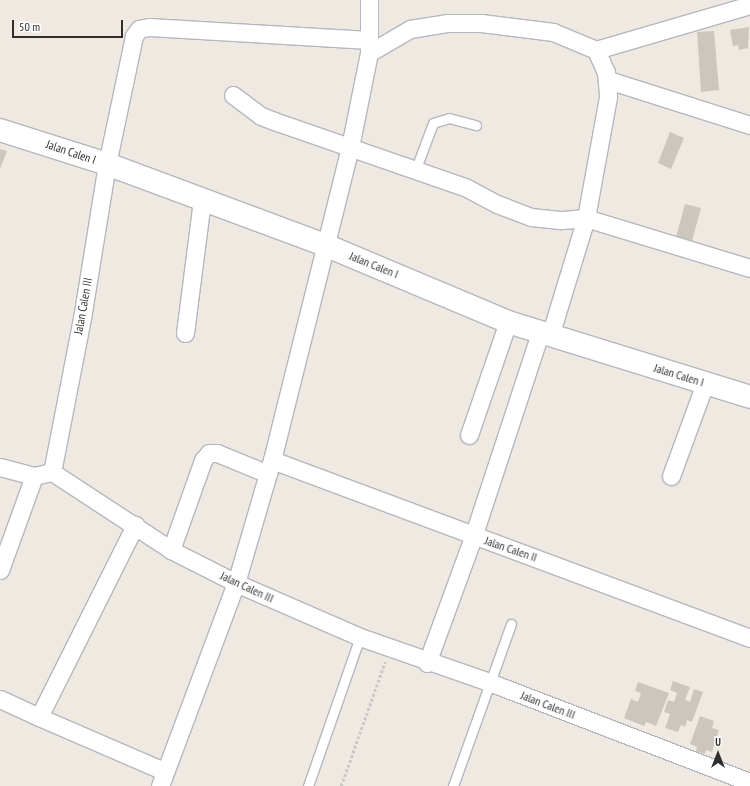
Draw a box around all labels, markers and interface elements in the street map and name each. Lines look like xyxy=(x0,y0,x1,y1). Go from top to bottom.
scale bar xyxy=(14,12,125,38)
text: 50 m xyxy=(19,19,40,34)
street label: Jalan Calen I xyxy=(44,137,98,167)
street label: Jalan Calen I xyxy=(347,249,401,281)
street label: Jalan Calen III xyxy=(71,277,95,335)
street label: Jalan Calen I xyxy=(652,361,706,389)
street label: Jalan Calen II xyxy=(483,533,539,565)
street label: Jalan Calen III xyxy=(218,568,276,606)
street label: Jalan Calen III xyxy=(519,688,577,722)
north arrow xyxy=(698,734,738,774)
text: U xyxy=(715,735,721,749)

